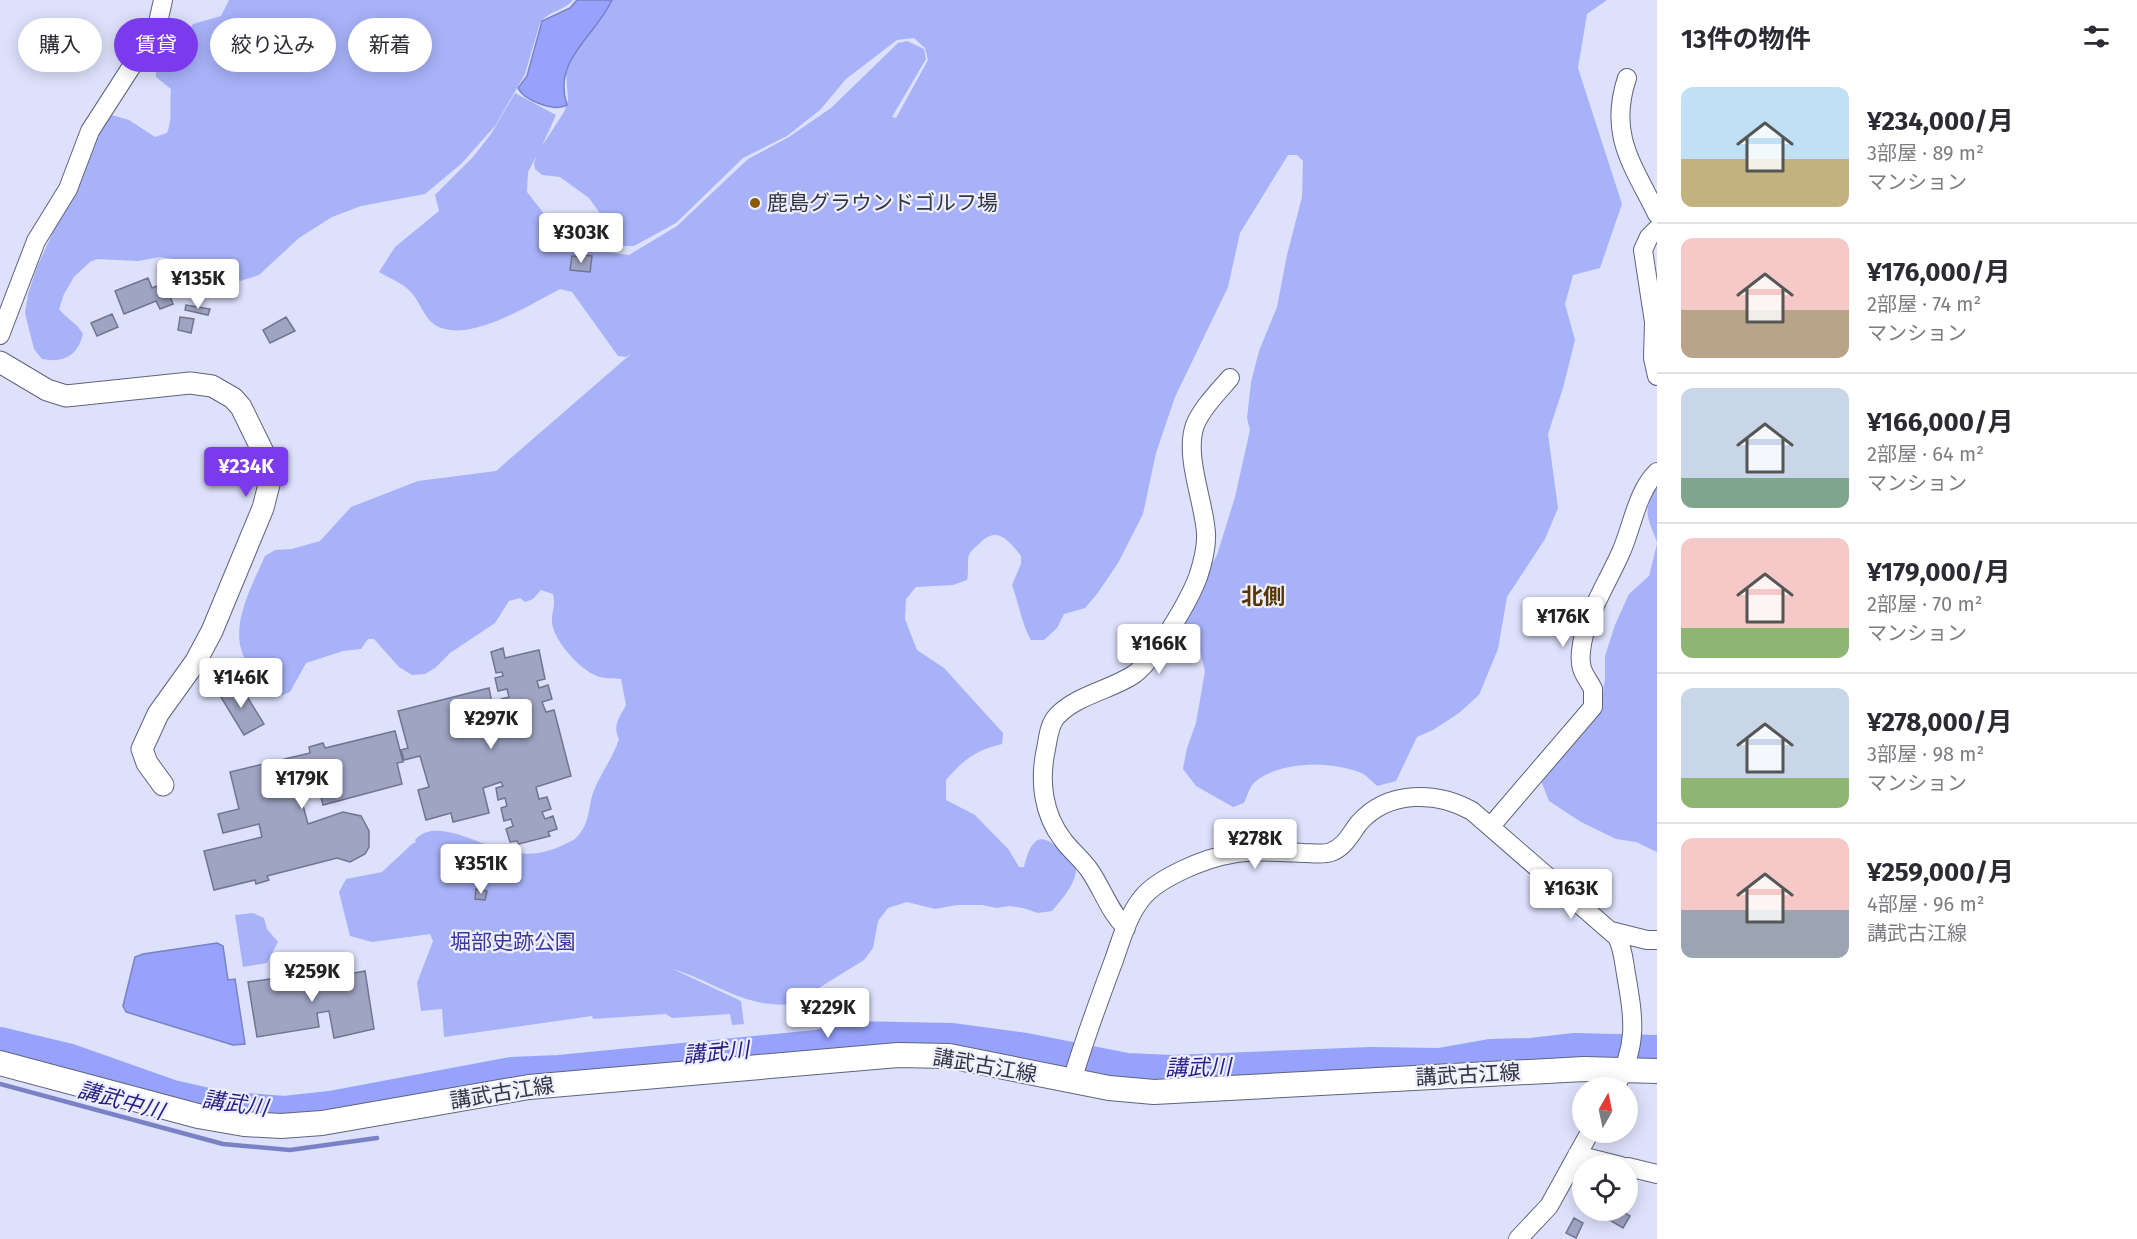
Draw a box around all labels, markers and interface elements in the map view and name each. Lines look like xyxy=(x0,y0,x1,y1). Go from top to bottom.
chip: 購入 xyxy=(18,18,102,72)
chip: 賃貸 xyxy=(114,18,198,72)
chip: 絞り込み xyxy=(210,18,336,72)
chip: 新着 xyxy=(348,18,432,72)
icon: filters xyxy=(2080,20,2113,53)
text: 13件の物件 xyxy=(1681,24,1811,55)
text: ¥234,000/月 xyxy=(1867,106,2014,137)
icon: home xyxy=(1729,111,1801,183)
text: 3部屋 · 89 m² xyxy=(1867,141,1984,165)
text: マンション xyxy=(1867,170,1967,194)
place label: 鹿島グラウンドゴルフ場 xyxy=(767,190,998,216)
marker: 鹿島グラウンドゴルフ場 xyxy=(748,196,762,210)
pin: ¥303K xyxy=(539,213,623,264)
text: ¥303K xyxy=(553,220,609,244)
text: ¥176,000/月 xyxy=(1867,257,2010,288)
pin: ¥135K xyxy=(156,259,240,310)
icon: home xyxy=(1729,262,1801,334)
text: ¥135K xyxy=(171,266,225,290)
text: 2部屋 · 74 m² xyxy=(1867,292,1981,316)
text: マンション xyxy=(1867,321,1967,345)
text: ¥166,000/月 xyxy=(1867,407,2013,438)
icon: home xyxy=(1729,412,1801,484)
text: 2部屋 · 64 m² xyxy=(1867,442,1984,466)
pin: ¥234K xyxy=(204,447,288,498)
text: ¥234K xyxy=(218,454,274,478)
text: マンション xyxy=(1867,471,1967,495)
text: ¥179,000/月 xyxy=(1867,557,2010,588)
icon: home xyxy=(1729,562,1801,634)
district label: 北側 xyxy=(1241,583,1285,610)
text: 2部屋 · 70 m² xyxy=(1867,592,1982,616)
pin: ¥176K xyxy=(1521,597,1605,648)
text: ¥176K xyxy=(1537,604,1589,628)
text: マンション xyxy=(1867,621,1967,645)
pin: ¥166K xyxy=(1117,624,1201,675)
text: ¥166K xyxy=(1131,631,1187,655)
pin: ¥146K xyxy=(199,658,283,709)
text: ¥146K xyxy=(213,665,269,689)
pin: ¥297K xyxy=(449,699,533,750)
text: ¥297K xyxy=(464,706,518,730)
text: ¥278,000/月 xyxy=(1867,707,2012,738)
icon: home xyxy=(1729,712,1801,784)
text: 3部屋 · 98 m² xyxy=(1867,742,1984,766)
pin: ¥179K xyxy=(260,759,344,810)
text: ¥179K xyxy=(276,766,329,790)
text: マンション xyxy=(1867,771,1967,795)
pin: ¥278K xyxy=(1213,819,1297,870)
text: ¥278K xyxy=(1228,826,1282,850)
pin: ¥351K xyxy=(439,844,523,895)
text: ¥351K xyxy=(455,851,507,875)
text: ¥259,000/月 xyxy=(1867,857,2014,888)
icon: home xyxy=(1729,862,1801,934)
pin: ¥163K xyxy=(1529,869,1613,920)
text: ¥163K xyxy=(1544,876,1598,900)
text: 4部屋 · 96 m² xyxy=(1867,892,1985,916)
text: 講武古江線 xyxy=(1867,921,1967,945)
park label: 堀部史跡公園 xyxy=(450,929,576,955)
pin: ¥259K xyxy=(270,952,354,1003)
text: ¥259K xyxy=(284,959,340,983)
pin: ¥229K xyxy=(786,988,870,1039)
text: ¥229K xyxy=(800,995,856,1019)
water label: 講武川 xyxy=(682,1036,752,1069)
street label: 講武古江線 xyxy=(931,1044,1039,1088)
water label: 講武川 xyxy=(1165,1053,1233,1082)
street label: 講武古江線 xyxy=(1415,1059,1521,1091)
street label: 講武古江線 xyxy=(448,1072,556,1114)
water label: 講武中川 xyxy=(75,1076,169,1125)
north arrow xyxy=(1572,1077,1638,1143)
map controls xyxy=(1572,1077,1638,1221)
water label: 講武川 xyxy=(200,1086,271,1122)
button: locate xyxy=(1572,1155,1638,1221)

